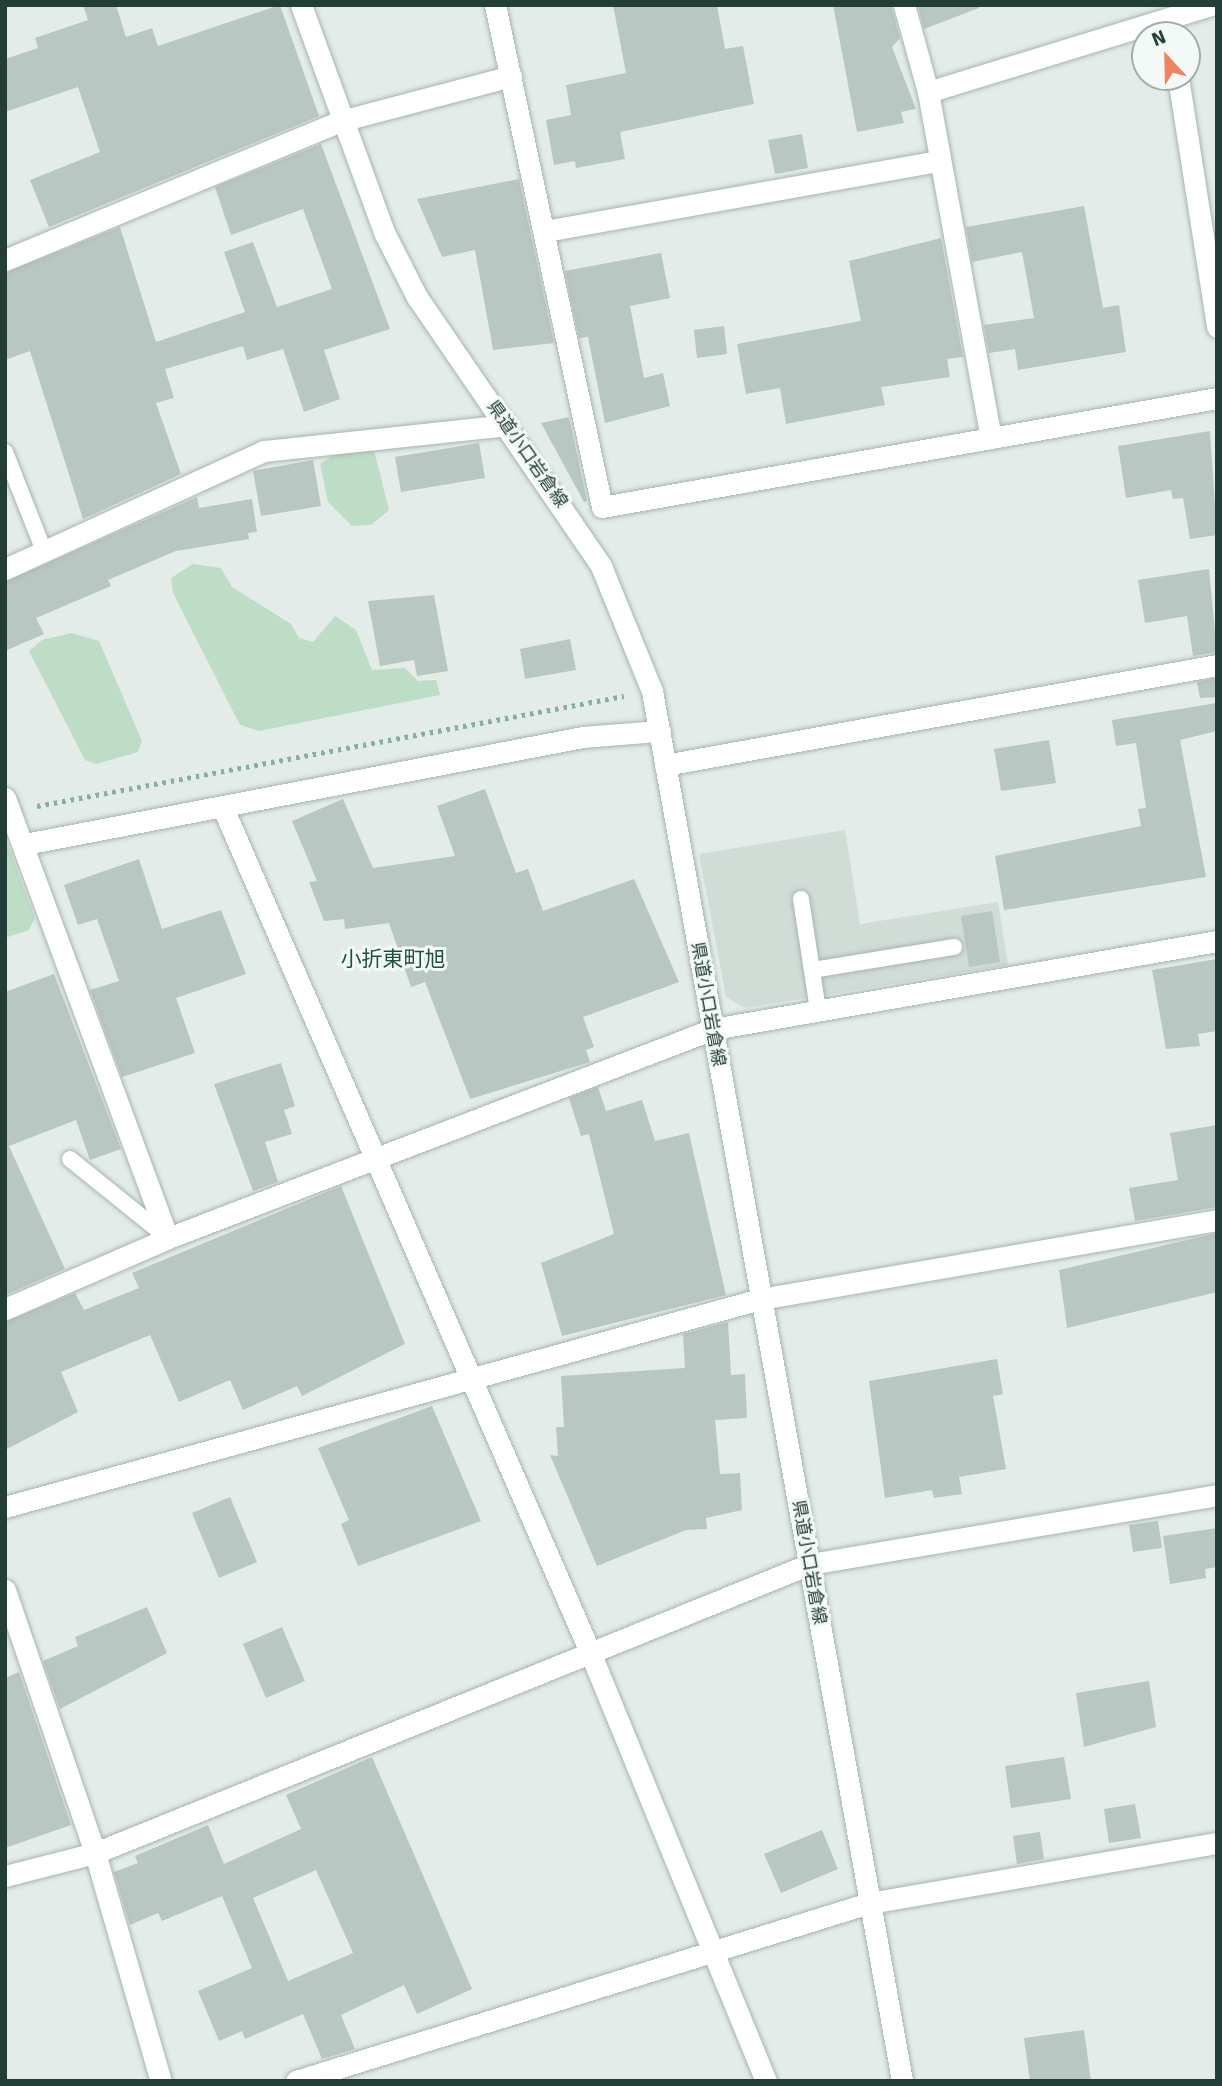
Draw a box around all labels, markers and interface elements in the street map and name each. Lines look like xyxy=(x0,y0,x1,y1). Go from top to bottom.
north arrow xyxy=(1131,21,1201,91)
text: N xyxy=(1148,25,1170,52)
street label: 県道小口岩倉線 xyxy=(482,396,572,512)
street label: 県道小口岩倉線 xyxy=(686,940,730,1068)
district label: 小折東町旭 xyxy=(341,946,445,972)
street label: 県道小口岩倉線 xyxy=(787,1498,831,1626)

